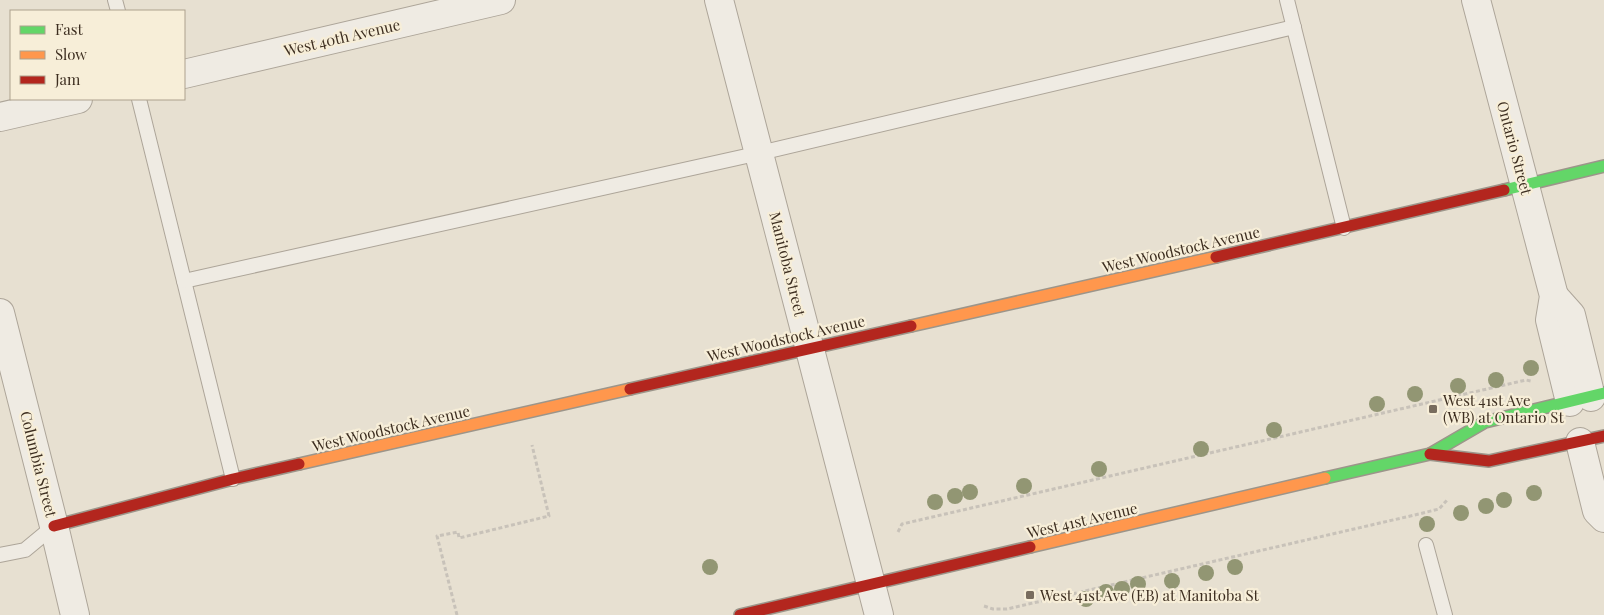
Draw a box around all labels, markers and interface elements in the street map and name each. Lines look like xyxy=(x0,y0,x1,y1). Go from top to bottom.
legend xyxy=(10,10,185,100)
street label: West 40th Avenue xyxy=(281,14,402,60)
text: Fast xyxy=(55,19,84,39)
text: Slow xyxy=(55,44,87,64)
text: Jam xyxy=(54,69,81,89)
street label: Ontario Street xyxy=(1493,99,1537,198)
street label: Manitoba Street xyxy=(765,210,811,319)
street label: West Woodstock Avenue xyxy=(1099,221,1262,277)
street label: West Woodstock Avenue xyxy=(704,310,867,366)
place label: West 41st Ave (WB) at Ontario St xyxy=(1442,390,1564,427)
street label: West Woodstock Avenue xyxy=(309,400,472,456)
marker: West 41st Ave (WB) at Ontario St xyxy=(1427,403,1439,415)
street label: Columbia Street xyxy=(16,409,62,520)
street label: West 41st Avenue xyxy=(1024,498,1139,543)
place label: West 41st Ave (EB) at Manitoba St xyxy=(1039,585,1260,605)
marker: West 41st Ave (EB) at Manitoba St xyxy=(1024,589,1036,601)

